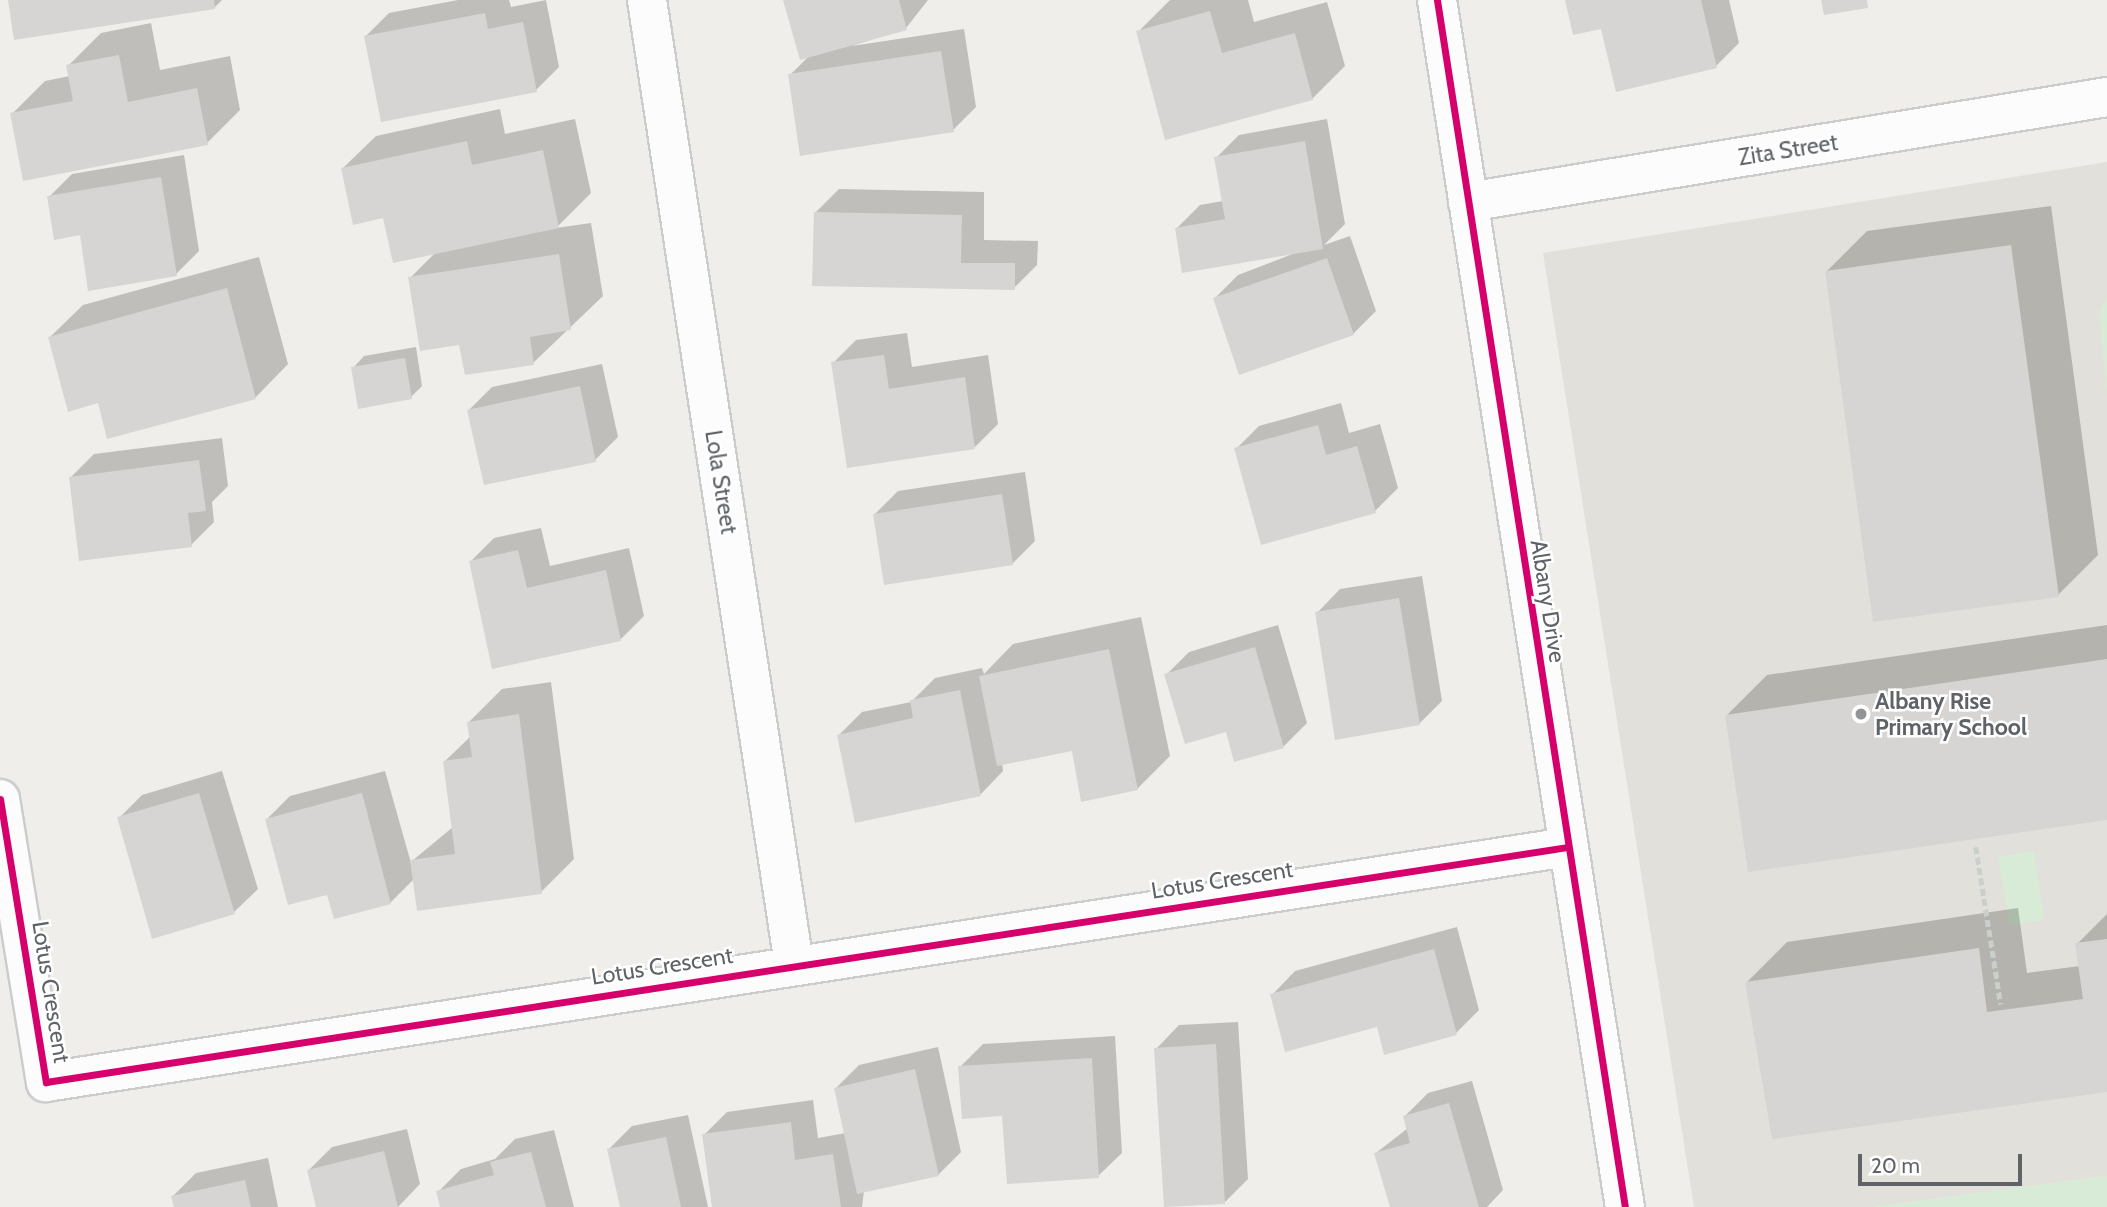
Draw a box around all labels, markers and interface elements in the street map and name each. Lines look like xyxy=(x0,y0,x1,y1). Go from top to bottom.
street label: Zita Street xyxy=(1736,129,1840,171)
street label: Lola Street xyxy=(699,428,743,536)
street label: Albany Drive xyxy=(1525,538,1571,664)
place label: Albany Rise Primary School xyxy=(1875,687,2027,741)
marker: Albany Rise Primary School xyxy=(1853,706,1869,722)
street label: Lotus Crescent xyxy=(1149,855,1295,905)
street label: Lotus Crescent xyxy=(26,919,76,1065)
street label: Lotus Crescent xyxy=(589,941,735,991)
scale bar xyxy=(1862,1140,2026,1184)
text: 20 m xyxy=(1871,1153,1920,1178)

